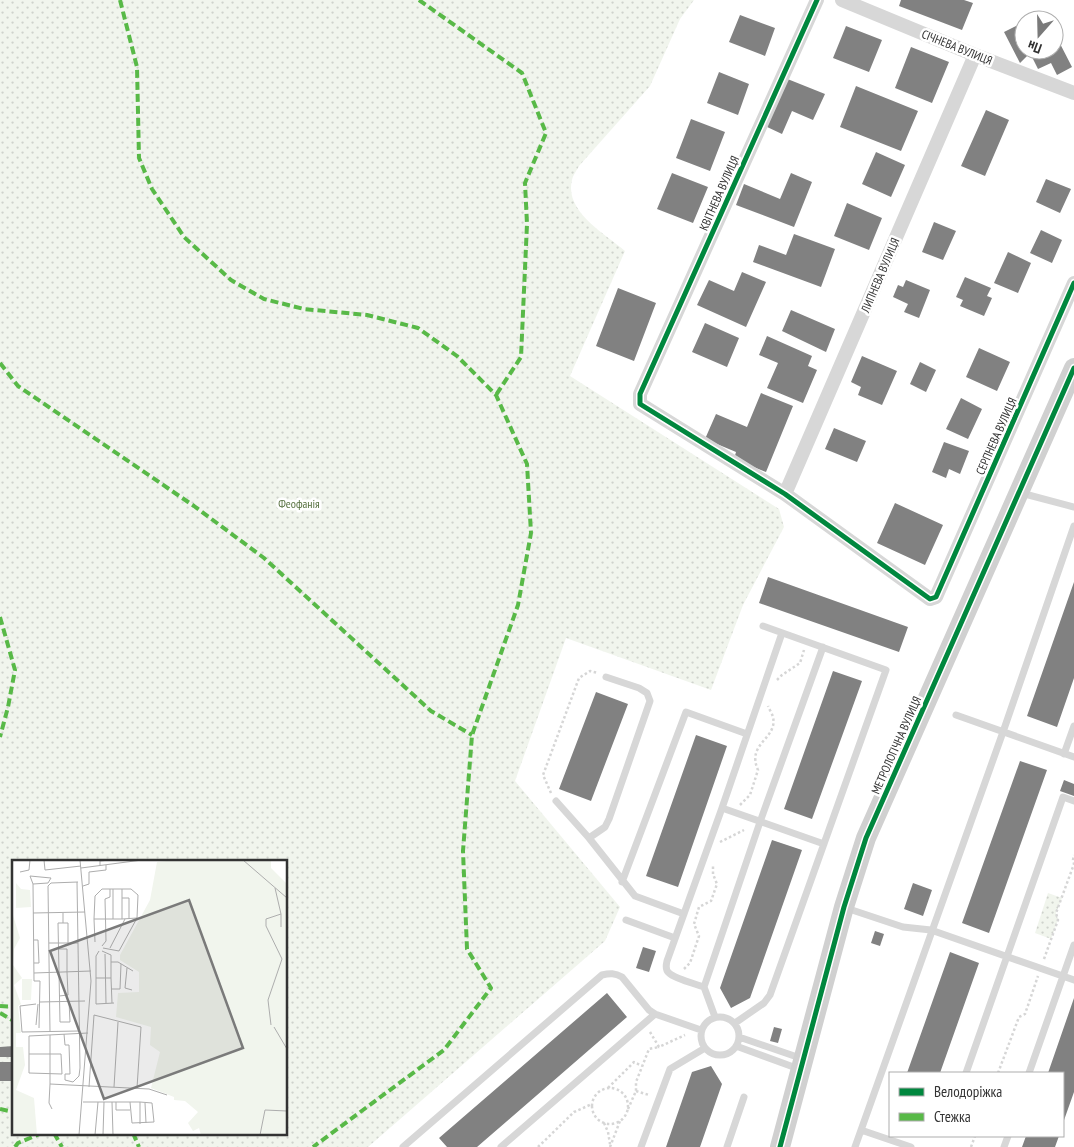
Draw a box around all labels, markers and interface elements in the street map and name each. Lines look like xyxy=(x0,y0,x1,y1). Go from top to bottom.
north arrow xyxy=(1014,10,1064,60)
street label: СІЧНЕВА ВУЛИЦЯ xyxy=(920,26,994,68)
text: Пн xyxy=(1025,36,1044,58)
street label: КВІТНЕВА ВУЛИЦЯ xyxy=(696,153,742,233)
street label: ЛИПНЕВА ВУЛИЦЯ xyxy=(857,235,902,315)
street label: СЕРПНЕВА ВУЛИЦЯ xyxy=(972,395,1020,477)
park label: Феофанія xyxy=(278,496,320,511)
street label: МЕТРОЛОГІЧНА ВУЛИЦЯ xyxy=(868,694,924,796)
inset map xyxy=(12,860,288,1134)
legend xyxy=(889,1072,1064,1137)
text: Велодоріжка xyxy=(934,1082,1002,1101)
text: Стежка xyxy=(934,1107,971,1126)

